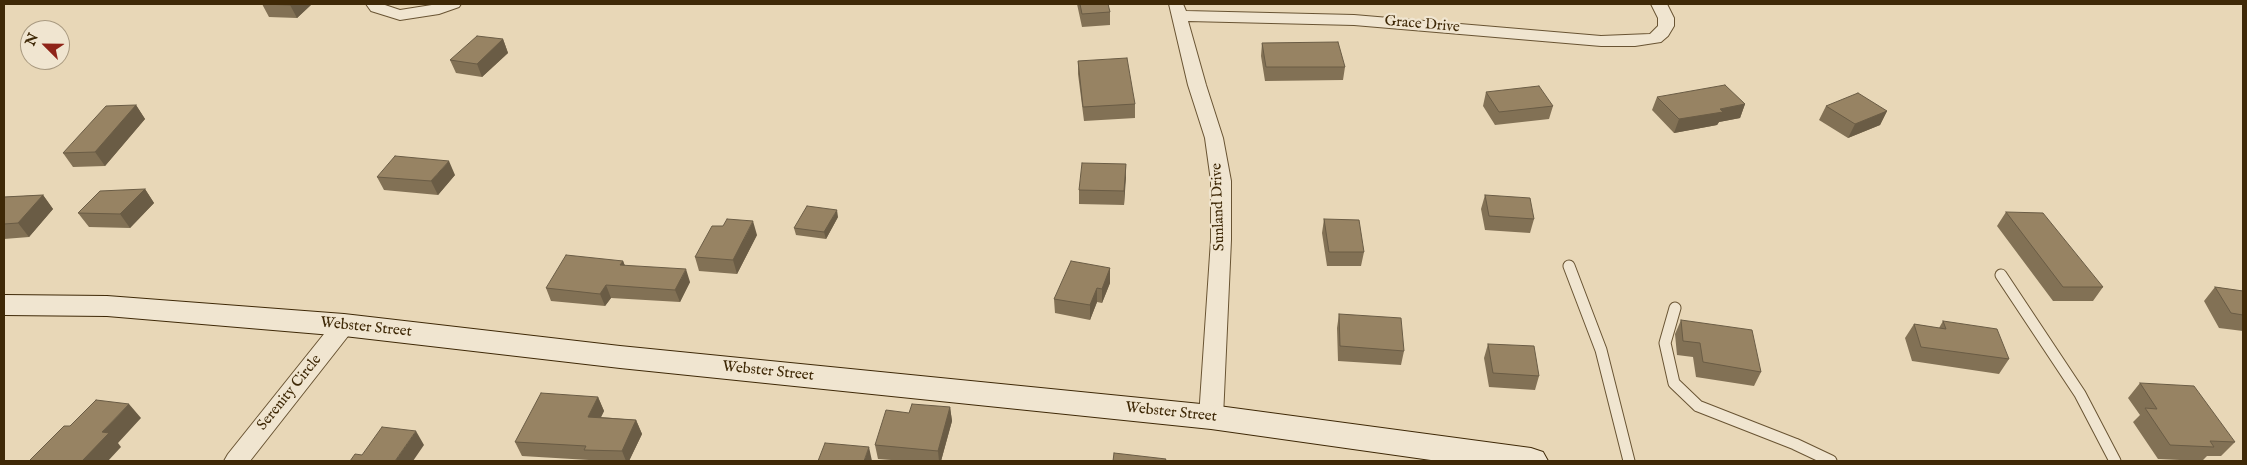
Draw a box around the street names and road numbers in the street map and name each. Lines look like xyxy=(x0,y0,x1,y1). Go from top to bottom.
street label: Grace Drive xyxy=(1384,13,1460,37)
street label: Sunland Drive xyxy=(1208,163,1230,251)
street label: Webster Street xyxy=(319,314,413,342)
street label: Serenity Circle xyxy=(254,351,326,435)
street label: Webster Street xyxy=(721,358,815,386)
street label: Webster Street xyxy=(1124,399,1218,427)

